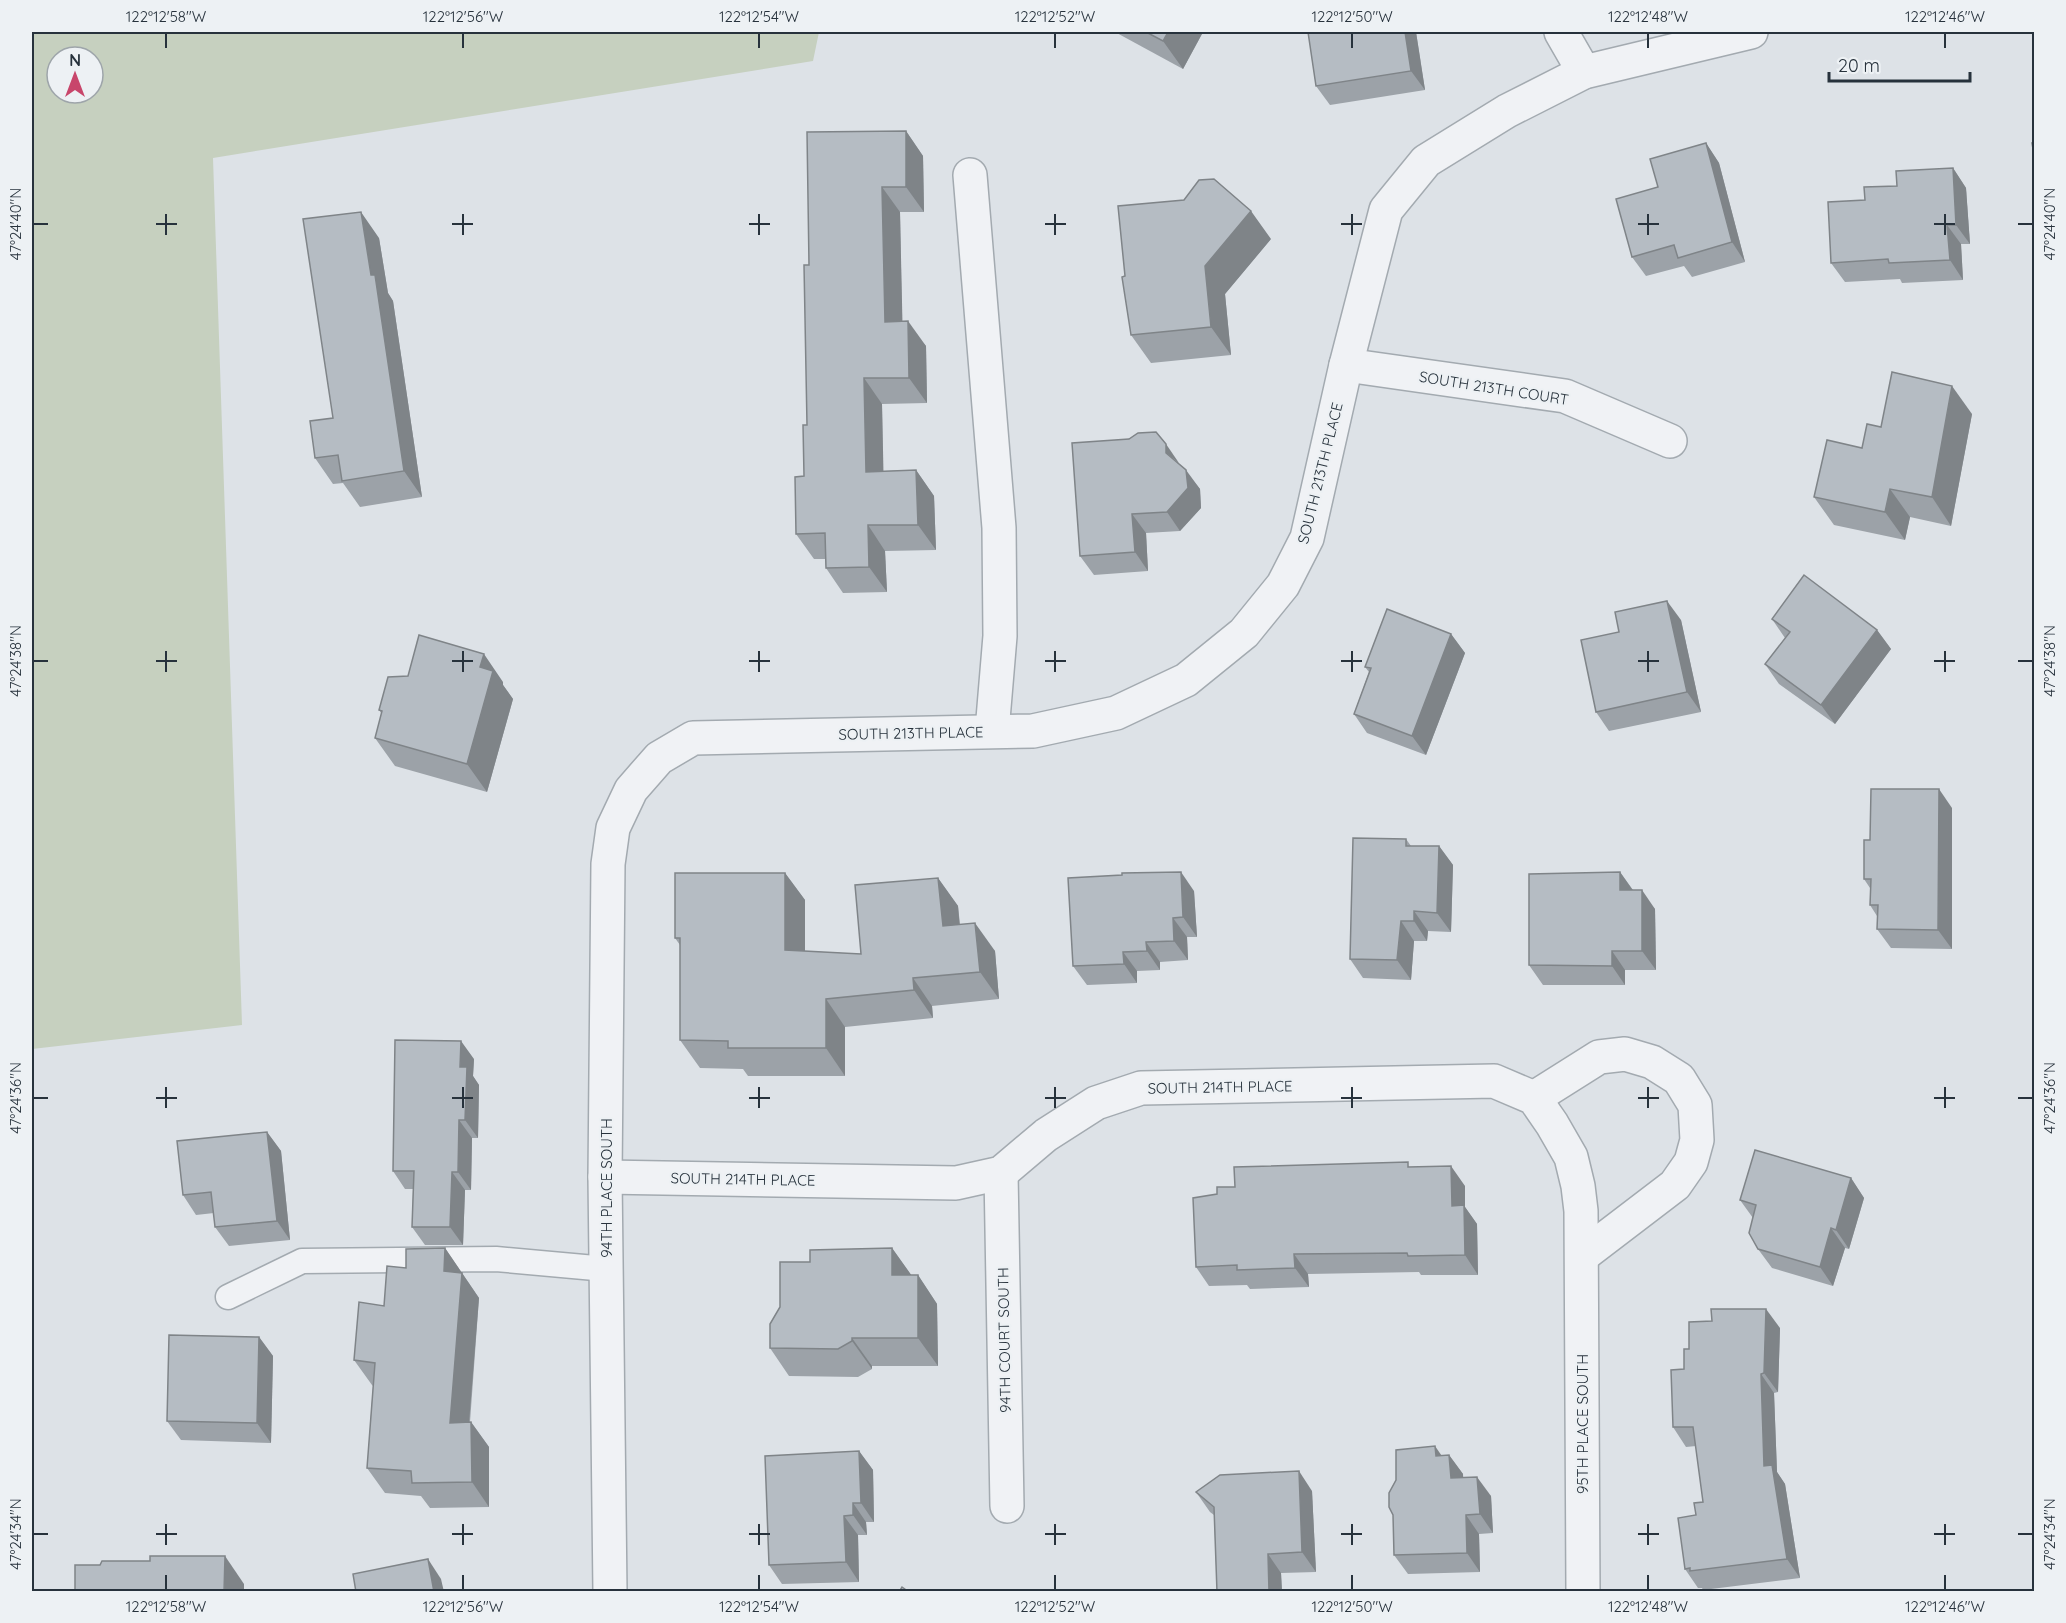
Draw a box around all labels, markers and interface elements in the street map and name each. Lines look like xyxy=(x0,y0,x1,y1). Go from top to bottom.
text: 122°12'58"W xyxy=(126,7,207,26)
text: 122°12'56"W xyxy=(423,7,504,26)
text: 122°12'54"W xyxy=(719,7,800,26)
text: 122°12'52"W xyxy=(1015,7,1096,26)
text: 122°12'50"W xyxy=(1311,7,1393,26)
text: 122°12'48"W xyxy=(1608,7,1689,26)
text: 122°12'46"W xyxy=(1905,7,1986,26)
north arrow xyxy=(45,45,105,105)
scale bar xyxy=(1829,45,1970,83)
text: N xyxy=(69,50,81,70)
text: 20 m xyxy=(1838,54,1880,77)
text: 47°24'40"N xyxy=(6,188,25,260)
text: 47°24'40"N xyxy=(2040,188,2059,260)
street label: SOUTH 213TH COURT xyxy=(1418,367,1570,409)
street label: SOUTH 213TH PLACE xyxy=(1293,400,1347,546)
text: 47°24'38"N xyxy=(6,625,25,697)
text: 47°24'38"N xyxy=(2040,625,2059,697)
street label: SOUTH 213TH PLACE xyxy=(838,722,984,744)
text: 47°24'36"N xyxy=(6,1062,25,1134)
text: 47°24'36"N xyxy=(2040,1062,2059,1134)
street label: SOUTH 214TH PLACE xyxy=(1147,1076,1293,1098)
street label: 94TH PLACE SOUTH xyxy=(597,1118,616,1258)
street label: SOUTH 214TH PLACE xyxy=(670,1168,816,1190)
street label: 94TH COURT SOUTH xyxy=(993,1267,1015,1413)
street label: 95TH PLACE SOUTH xyxy=(1573,1354,1592,1494)
text: 47°24'34"N xyxy=(6,1498,25,1570)
text: 47°24'34"N xyxy=(2040,1498,2059,1570)
text: 122°12'58"W xyxy=(126,1597,207,1616)
text: 122°12'56"W xyxy=(423,1597,504,1616)
text: 122°12'54"W xyxy=(719,1597,800,1616)
text: 122°12'52"W xyxy=(1015,1597,1096,1616)
text: 122°12'50"W xyxy=(1311,1597,1393,1616)
text: 122°12'48"W xyxy=(1608,1597,1689,1616)
text: 122°12'46"W xyxy=(1905,1597,1986,1616)

